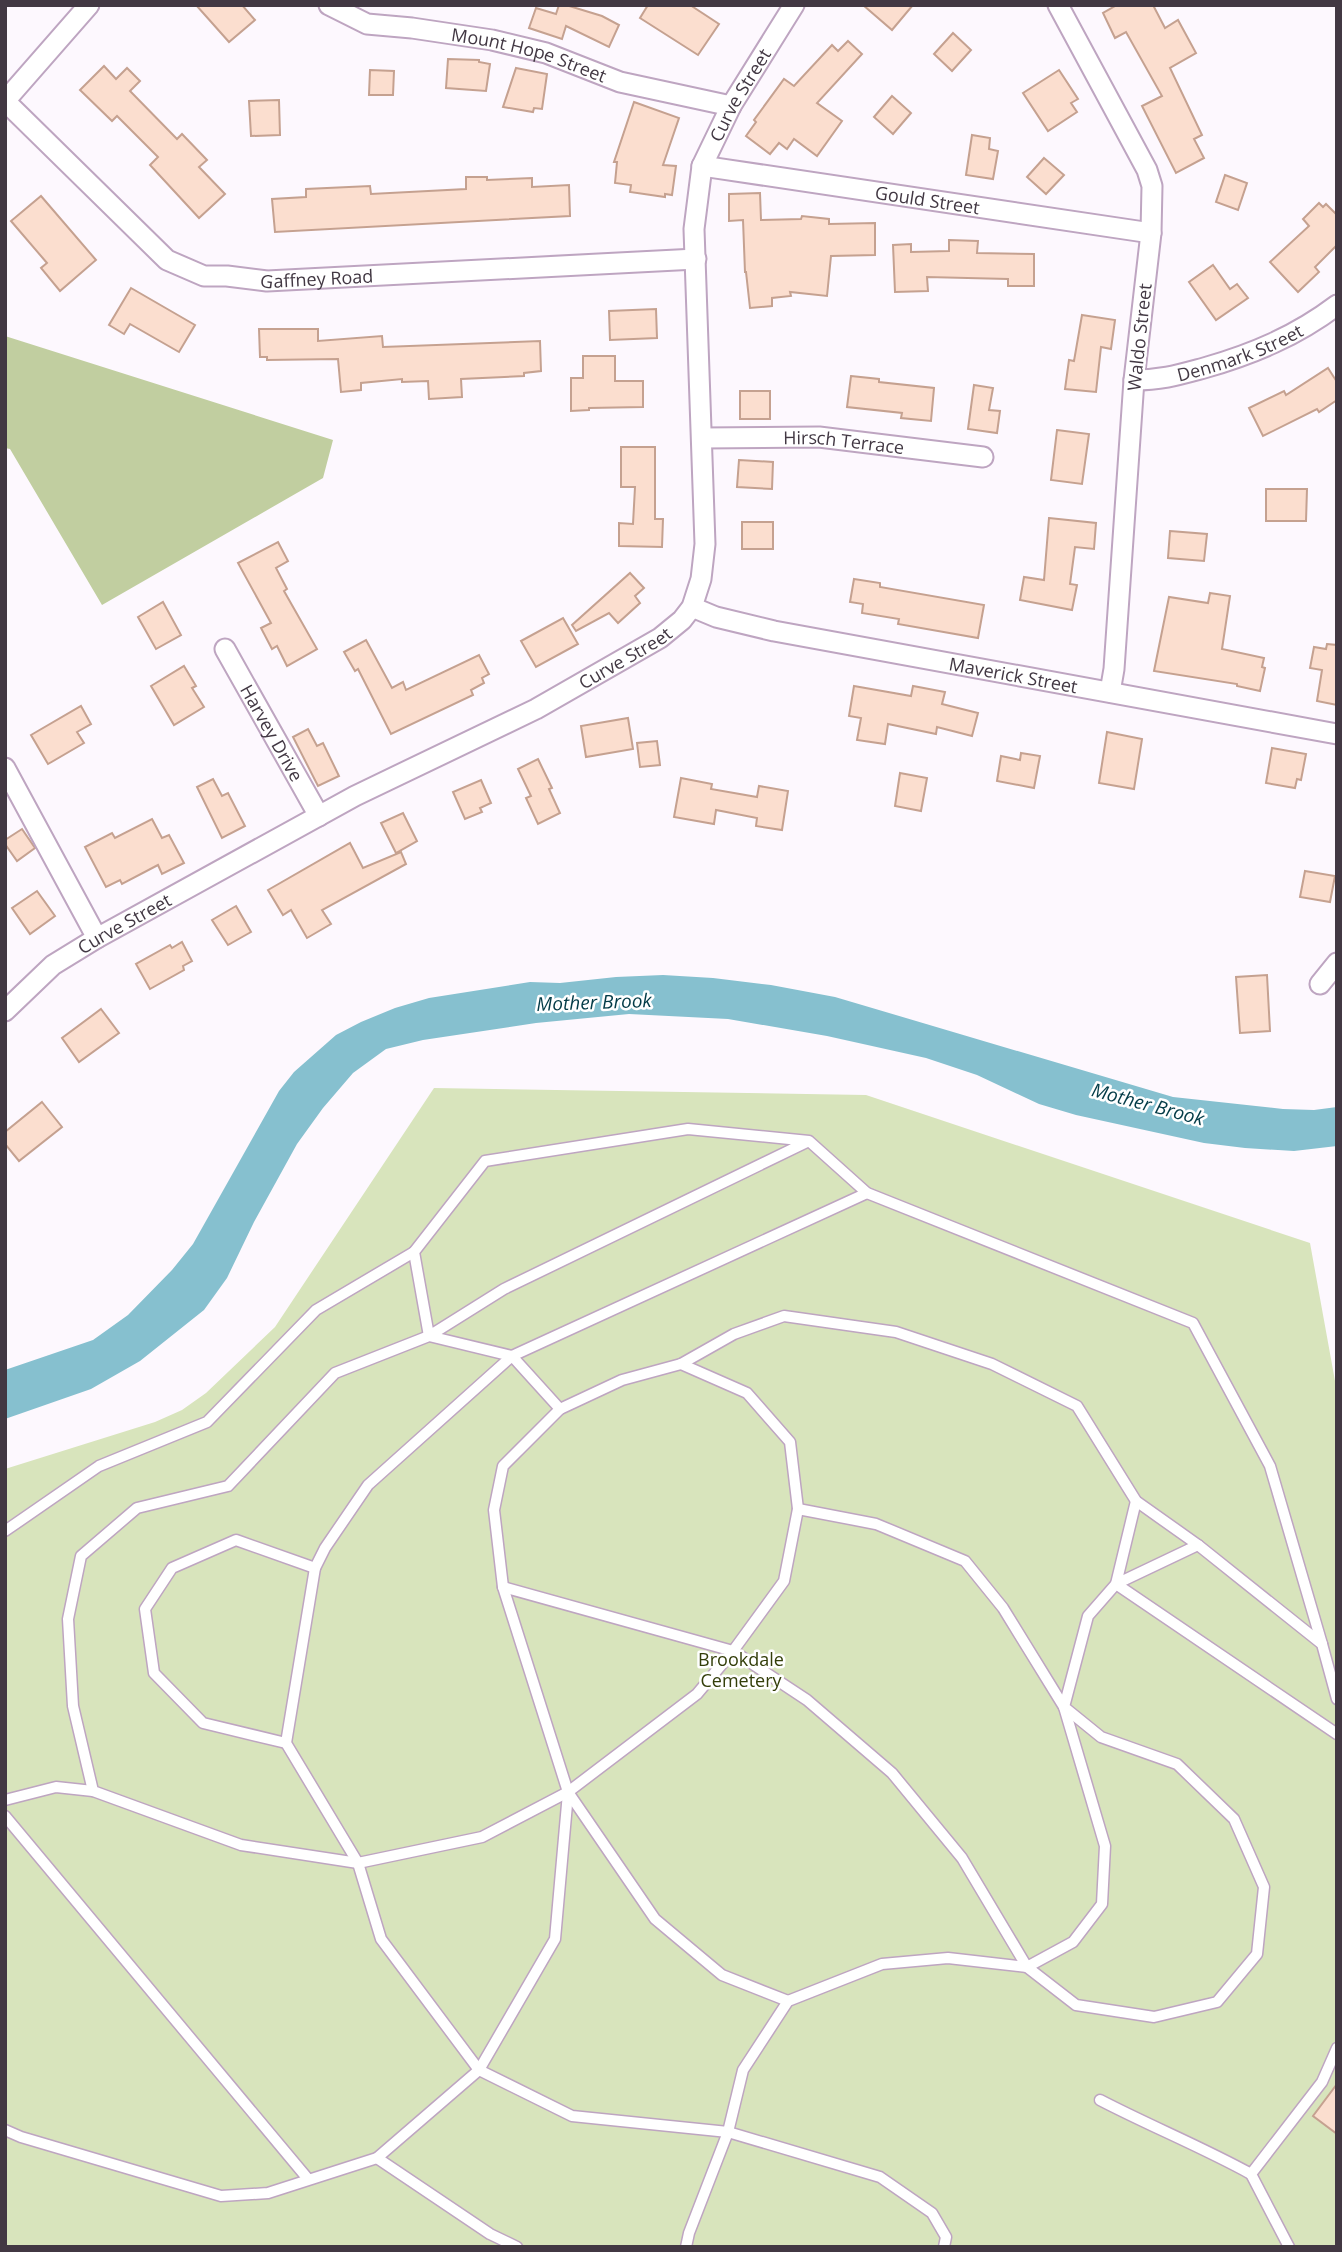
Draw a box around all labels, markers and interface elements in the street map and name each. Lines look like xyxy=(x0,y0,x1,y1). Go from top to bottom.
street label: Mount Hope Street xyxy=(450,22,610,88)
street label: Curve Street xyxy=(704,44,776,145)
street label: Gould Street xyxy=(874,180,981,219)
street label: Gaffney Road xyxy=(259,264,374,294)
street label: Waldo Street xyxy=(1121,282,1157,392)
street label: Denmark Street xyxy=(1174,318,1307,387)
street label: Hirsch Terrace xyxy=(783,425,906,459)
street label: Curve Street xyxy=(574,621,677,694)
street label: Maverick Street xyxy=(947,651,1080,698)
street label: Harvey Drive xyxy=(235,680,309,785)
street label: Curve Street xyxy=(73,888,175,959)
water label: Mother Brook xyxy=(536,987,653,1017)
water label: Mother Brook xyxy=(1089,1077,1208,1132)
park label: Brookdale Cemetery xyxy=(698,1647,784,1692)

